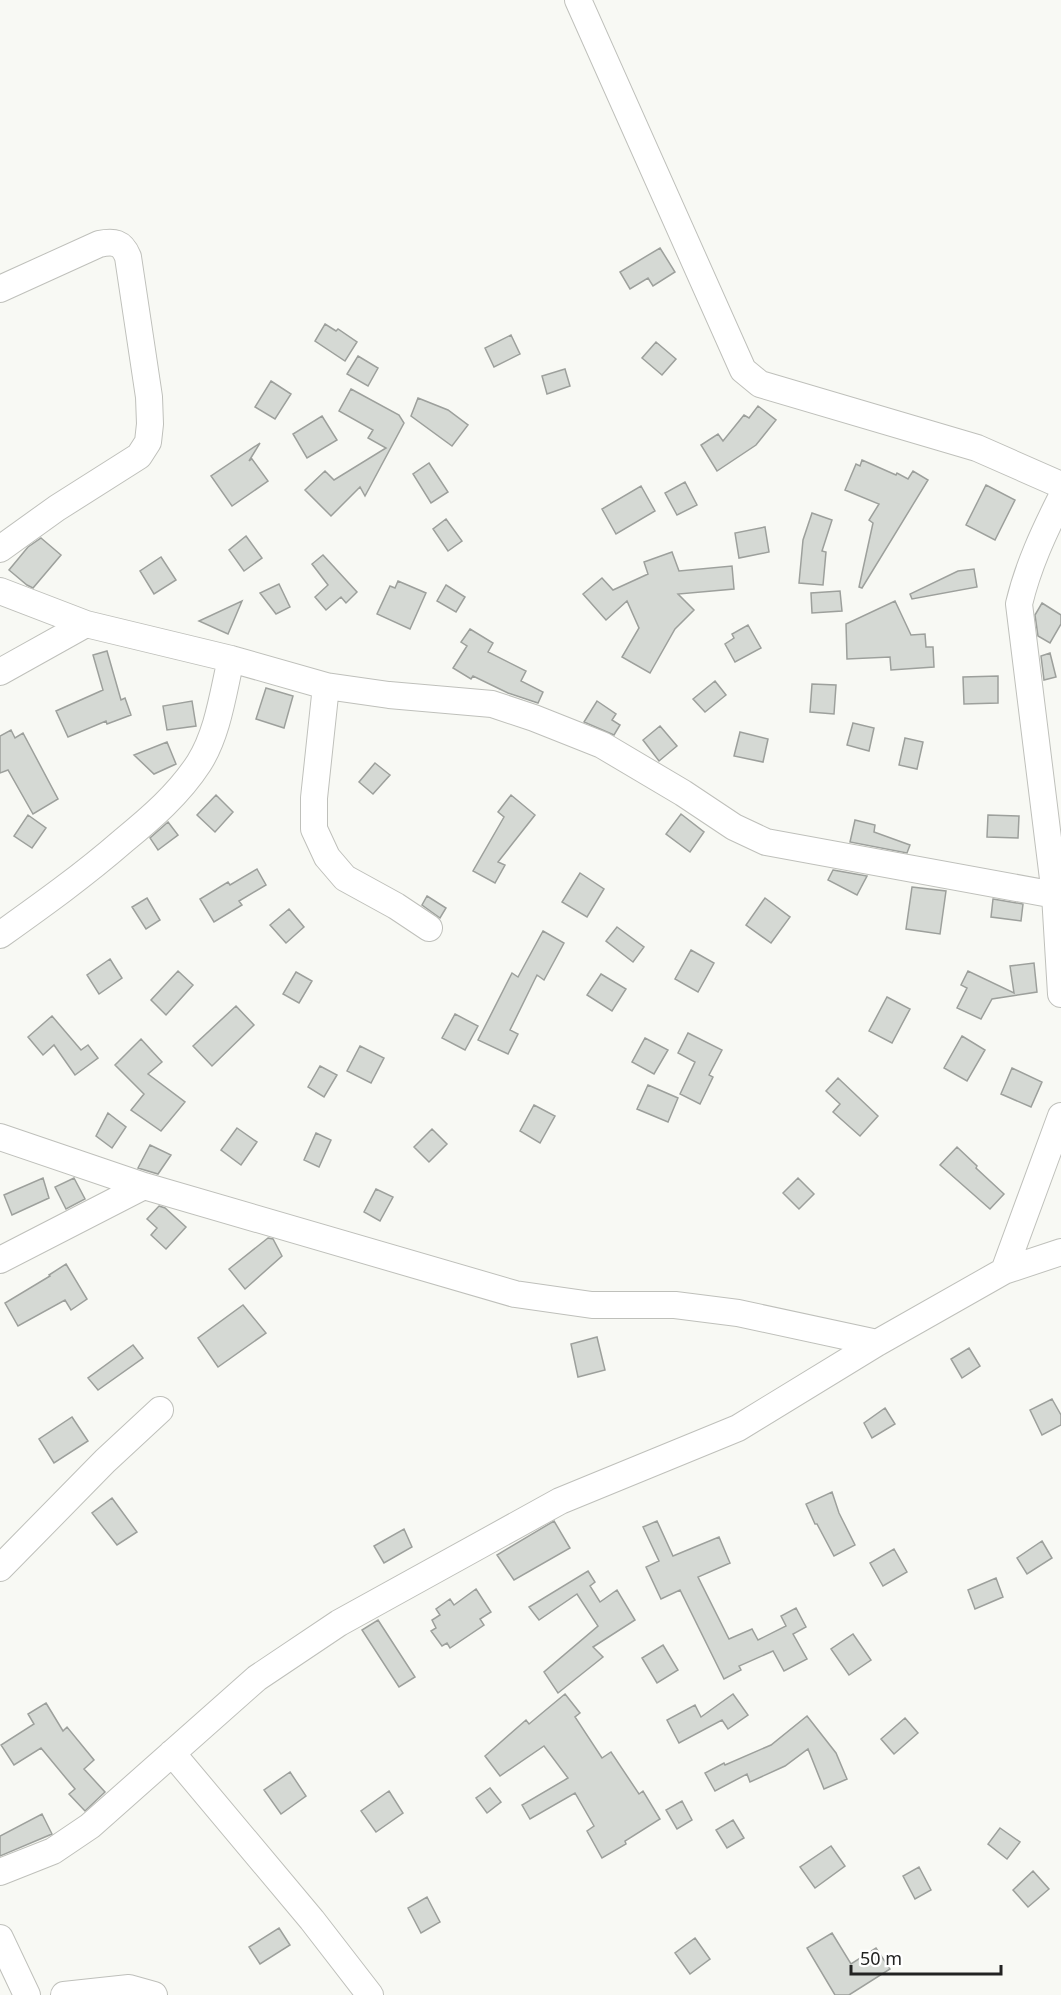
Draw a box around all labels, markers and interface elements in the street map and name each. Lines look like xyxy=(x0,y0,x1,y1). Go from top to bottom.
scale bar xyxy=(851,1938,1001,1976)
text: 50 m xyxy=(860,1946,902,1970)

